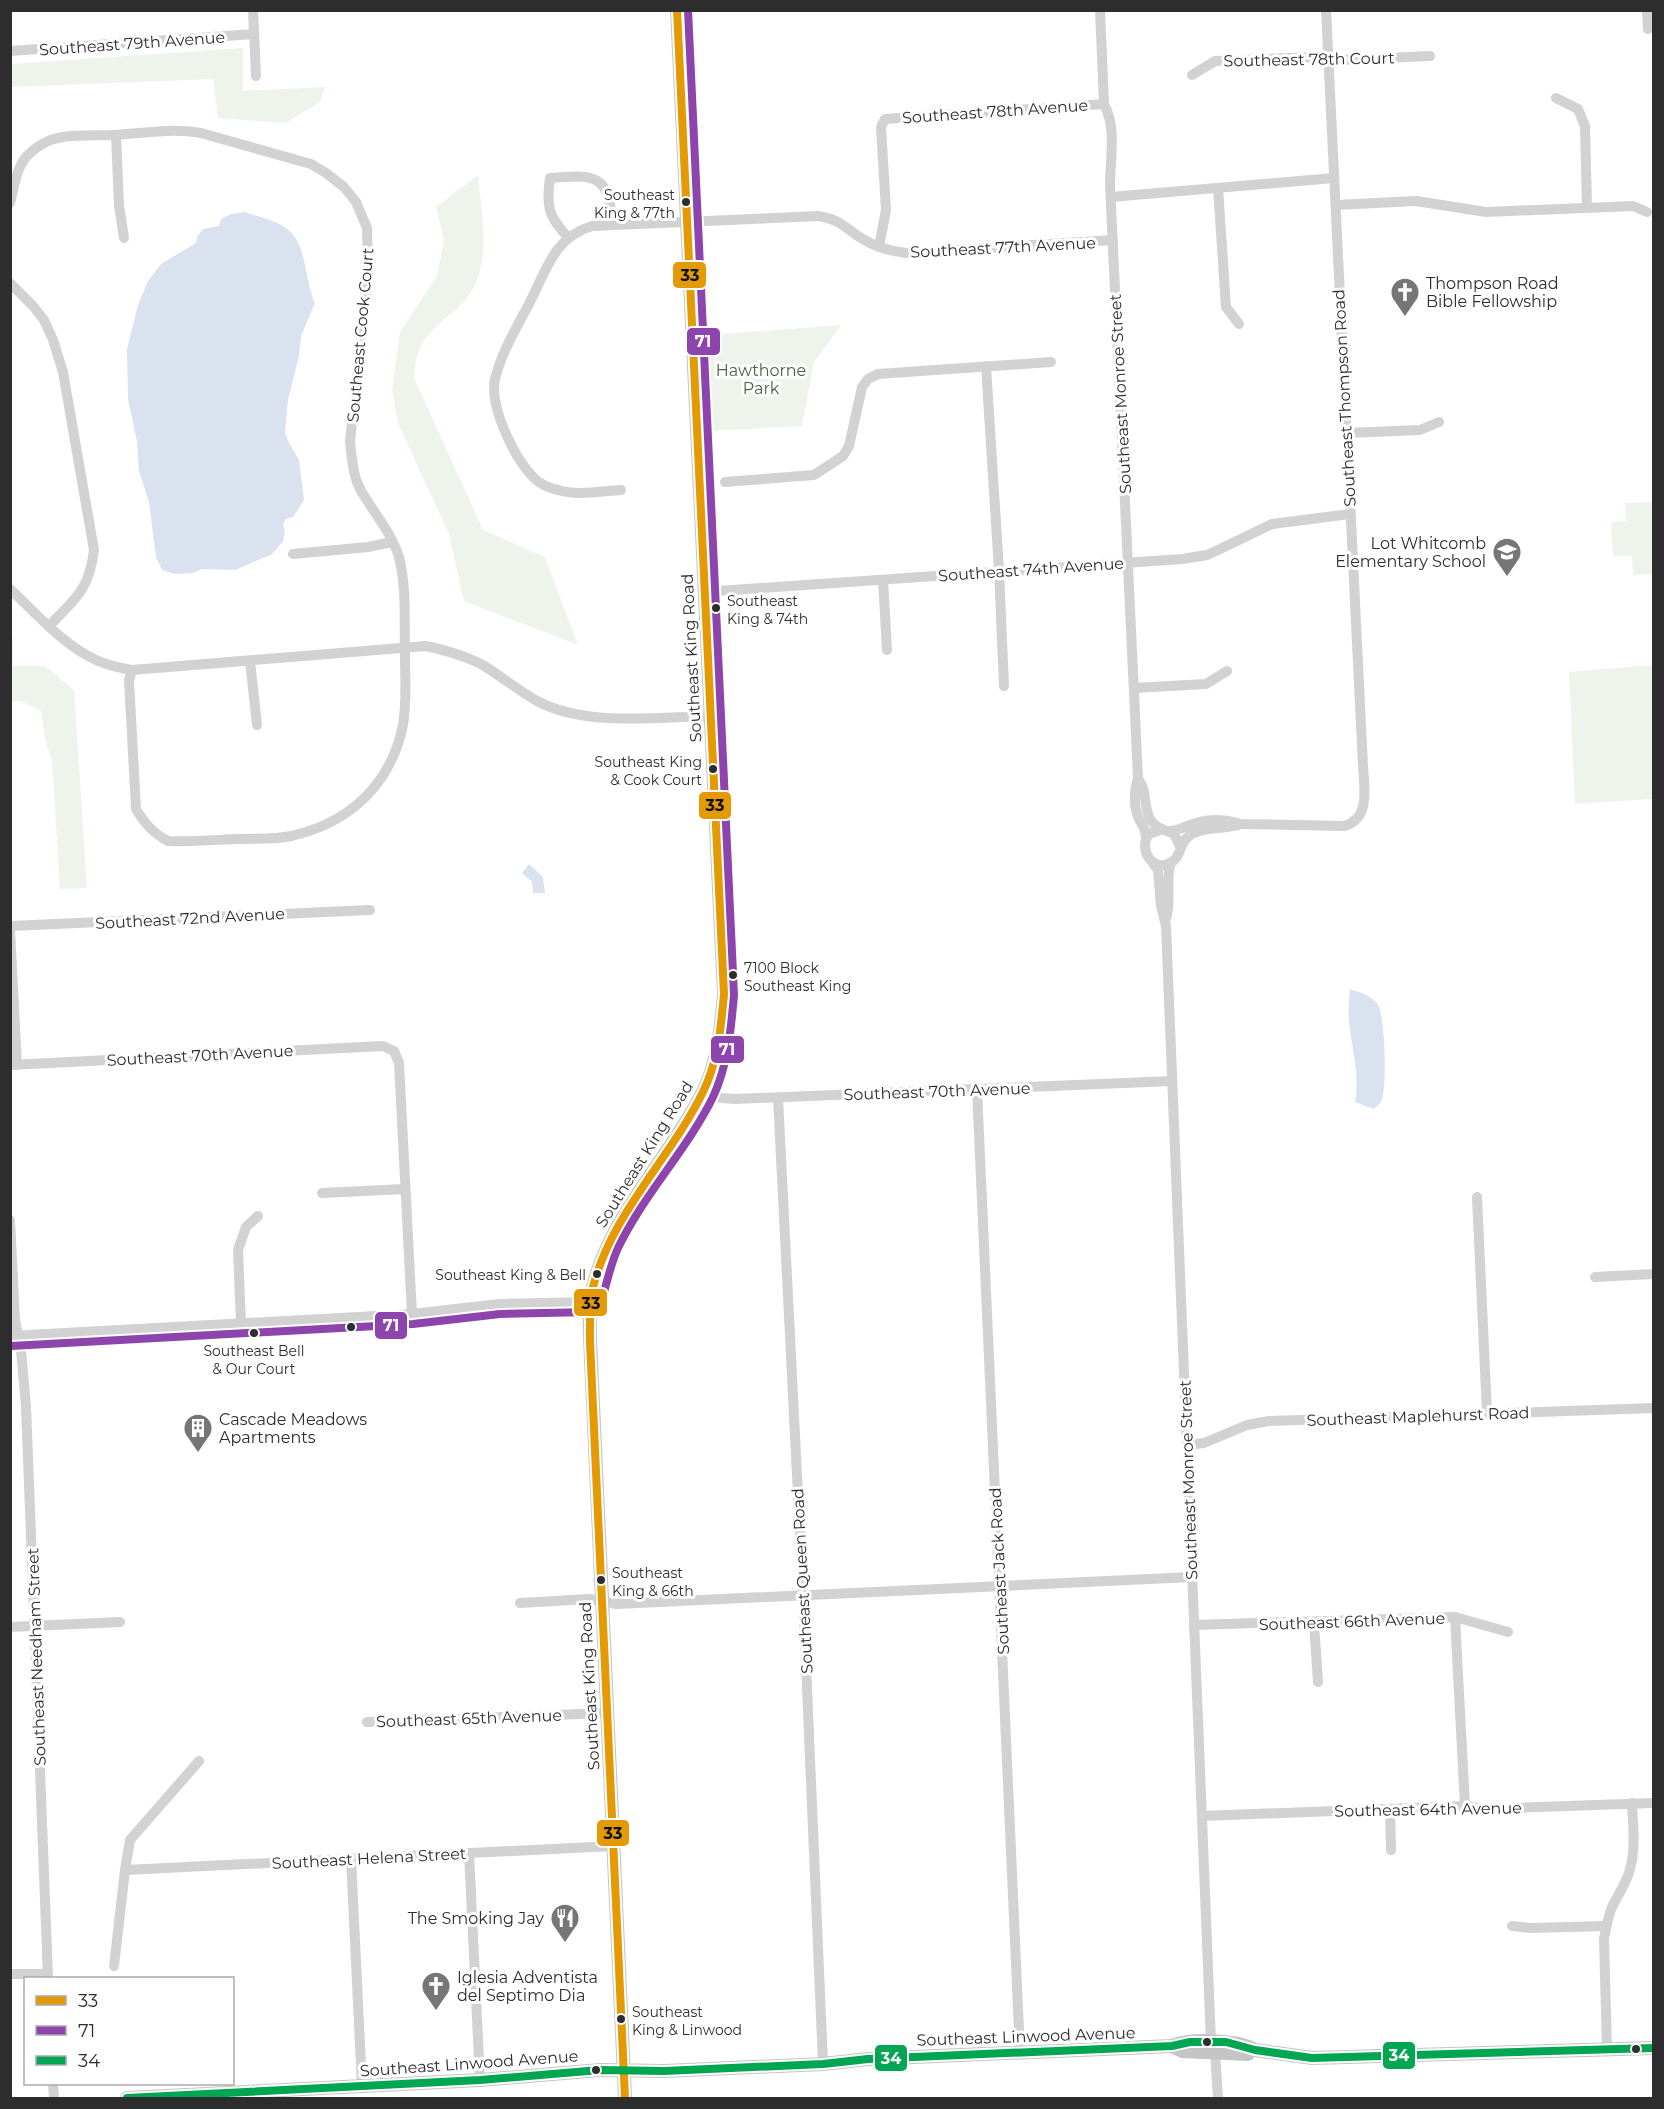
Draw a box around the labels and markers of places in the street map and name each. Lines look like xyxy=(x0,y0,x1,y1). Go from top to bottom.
place label: Southeast King & 77th xyxy=(594,186,675,222)
marker: Southeast King & 77th xyxy=(680,196,692,208)
place label: Thompson Road Bible Fellowship xyxy=(1426,274,1559,311)
church icon: Thompson Road Bible Fellowship xyxy=(1389,276,1421,318)
place label: Lot Whitcomb Elementary School xyxy=(1335,534,1486,571)
school or university icon: Lot Whitcomb Elementary School xyxy=(1491,536,1523,578)
place label: Southeast King & 74th xyxy=(727,592,808,628)
marker: Southeast King & 74th xyxy=(710,602,722,614)
place label: Southeast King & Cook Court xyxy=(595,753,702,789)
marker: Southeast King & Cook Court xyxy=(707,763,719,775)
place label: 7100 Block Southeast King xyxy=(744,959,851,995)
marker: 7100 Block Southeast King xyxy=(727,969,739,981)
place label: Southeast King & Bell xyxy=(435,1266,586,1284)
marker: Southeast King & Bell xyxy=(591,1268,603,1280)
unlabelled marker xyxy=(345,1321,357,1333)
marker: Southeast Bell & Our Court xyxy=(248,1327,260,1339)
place label: Southeast Bell & Our Court xyxy=(203,1342,305,1378)
place label: Cascade Meadows Apartments xyxy=(219,1410,367,1447)
building icon: Cascade Meadows Apartments xyxy=(182,1412,214,1454)
place label: Southeast King & 66th xyxy=(612,1564,694,1600)
marker: Southeast King & 66th xyxy=(595,1574,607,1586)
restaurant icon: The Smoking Jay xyxy=(549,1902,581,1944)
place label: The Smoking Jay xyxy=(408,1909,544,1928)
place label: Iglesia Adventista del Septimo Dia xyxy=(457,1968,598,2005)
church icon: Iglesia Adventista del Septimo Dia xyxy=(420,1970,452,2012)
place label: Southeast King & Linwood xyxy=(632,2003,742,2039)
marker: Southeast King & Linwood xyxy=(615,2013,627,2025)
unlabelled marker xyxy=(1201,2036,1213,2048)
unlabelled marker xyxy=(1630,2043,1642,2055)
unlabelled marker xyxy=(590,2064,602,2076)

